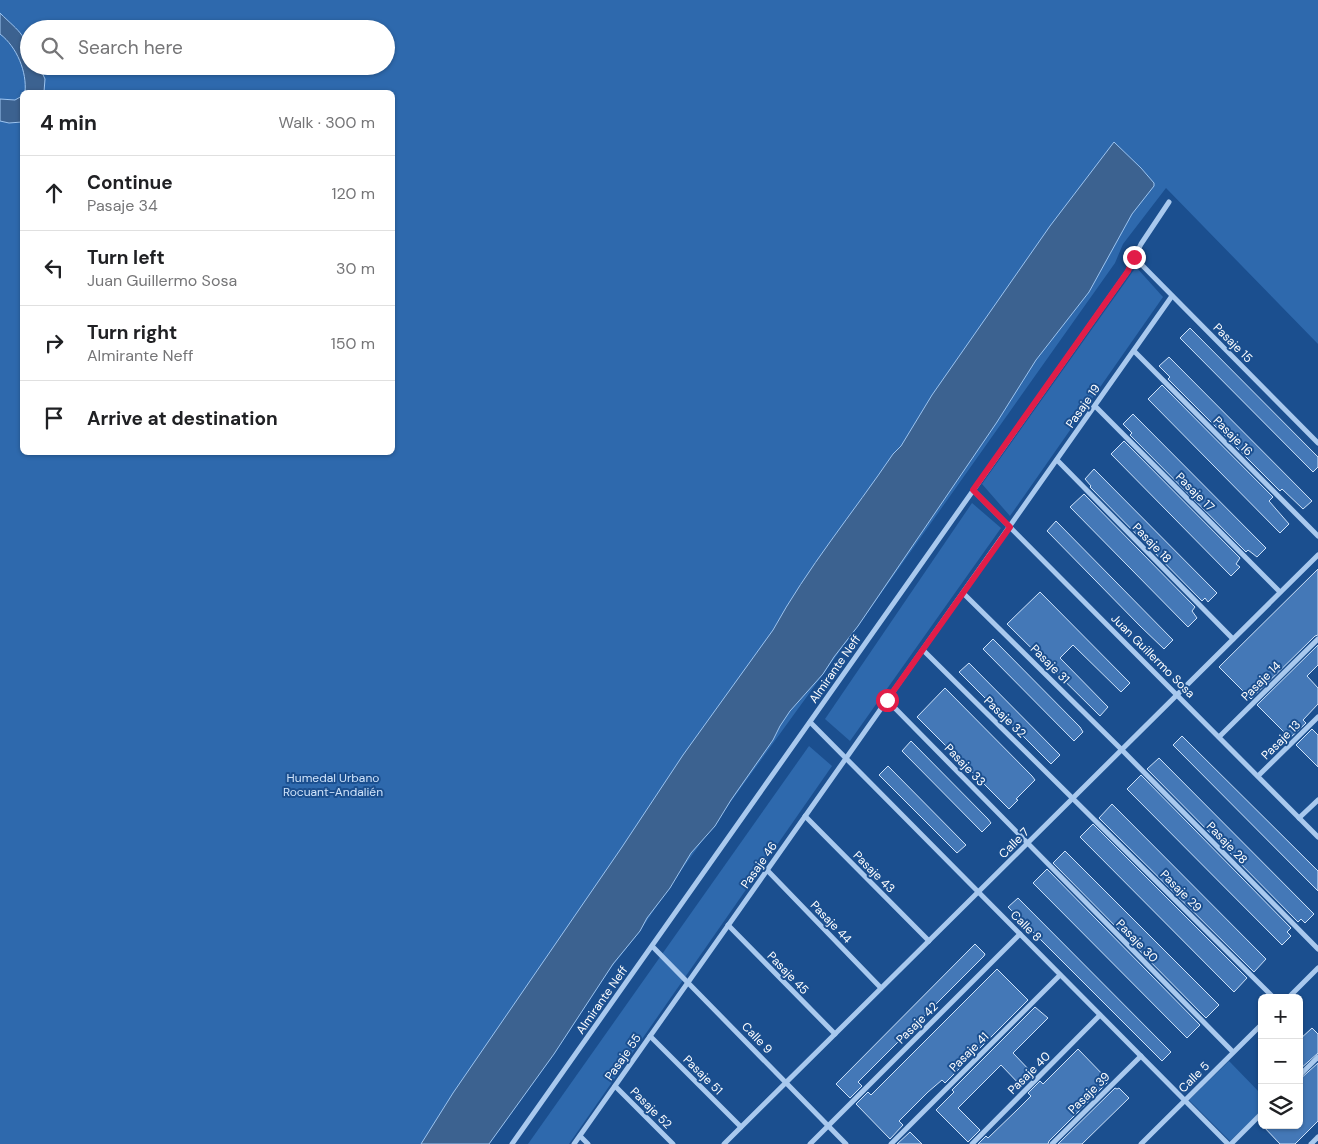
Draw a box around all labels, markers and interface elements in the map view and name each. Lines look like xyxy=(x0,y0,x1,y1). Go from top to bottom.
search box xyxy=(20,20,395,75)
icon: search xyxy=(38,34,66,62)
text: Search here xyxy=(78,35,183,60)
text: 4 min xyxy=(40,109,97,137)
text: Walk · 300 m xyxy=(278,112,375,133)
text: Continue xyxy=(87,170,173,195)
icon: ahead xyxy=(40,179,68,207)
text: 120 m xyxy=(331,183,375,204)
text: Pasaje 34 xyxy=(87,195,158,216)
text: Turn left xyxy=(87,245,165,270)
route end xyxy=(1123,246,1146,269)
icon: left xyxy=(40,254,68,282)
text: 30 m xyxy=(336,258,375,279)
text: Juan Guillermo Sosa xyxy=(87,270,237,291)
text: Turn right xyxy=(87,320,177,345)
street label: Pasaje 15 xyxy=(1210,320,1256,366)
icon: right xyxy=(40,329,68,357)
text: 150 m xyxy=(331,333,375,354)
text: Almirante Neff xyxy=(87,345,194,366)
street label: Pasaje 19 xyxy=(1062,381,1104,431)
icon: arrive xyxy=(40,404,68,432)
text: Arrive at destination xyxy=(87,406,278,431)
street label: Pasaje 16 xyxy=(1210,413,1256,459)
street label: Pasaje 17 xyxy=(1172,469,1218,515)
street label: Pasaje 18 xyxy=(1129,520,1175,566)
street label: Juan Guillermo Sosa xyxy=(1108,611,1198,701)
street label: Almirante Neff xyxy=(806,632,864,706)
street label: Pasaje 31 xyxy=(1027,641,1073,687)
street label: Pasaje 14 xyxy=(1238,658,1284,704)
route start xyxy=(876,689,899,712)
street label: Pasaje 32 xyxy=(980,693,1030,741)
street label: Pasaje 13 xyxy=(1258,717,1304,763)
street label: Pasaje 33 xyxy=(941,740,989,790)
park label: Humedal Urbano Rocuant-Andalién xyxy=(283,770,383,800)
street label: Pasaje 28 xyxy=(1203,818,1251,868)
street label: Calle 7 xyxy=(995,824,1033,862)
street label: Pasaje 46 xyxy=(737,838,781,892)
street label: Pasaje 43 xyxy=(850,848,898,896)
street label: Pasaje 29 xyxy=(1157,867,1205,915)
street label: Pasaje 44 xyxy=(807,897,855,947)
street label: Calle 8 xyxy=(1007,907,1045,945)
street label: Pasaje 30 xyxy=(1112,916,1162,966)
street label: Pasaje 45 xyxy=(764,948,812,998)
street label: Almirante Neff xyxy=(573,963,631,1037)
map controls xyxy=(1258,994,1303,1129)
button: + xyxy=(1258,994,1303,1039)
street label: Pasaje 42 xyxy=(893,999,941,1047)
street label: Calle 9 xyxy=(738,1019,776,1057)
street label: Pasaje 41 xyxy=(946,1029,992,1075)
street label: Pasaje 55 xyxy=(601,1031,645,1083)
button: − xyxy=(1258,1039,1303,1084)
street label: Pasaje 40 xyxy=(1004,1048,1054,1098)
street label: Pasaje 51 xyxy=(680,1052,726,1098)
street label: Calle 5 xyxy=(1175,1058,1213,1096)
street label: Pasaje 39 xyxy=(1065,1069,1113,1117)
street label: Pasaje 52 xyxy=(627,1084,675,1132)
button: layers xyxy=(1258,1084,1303,1129)

